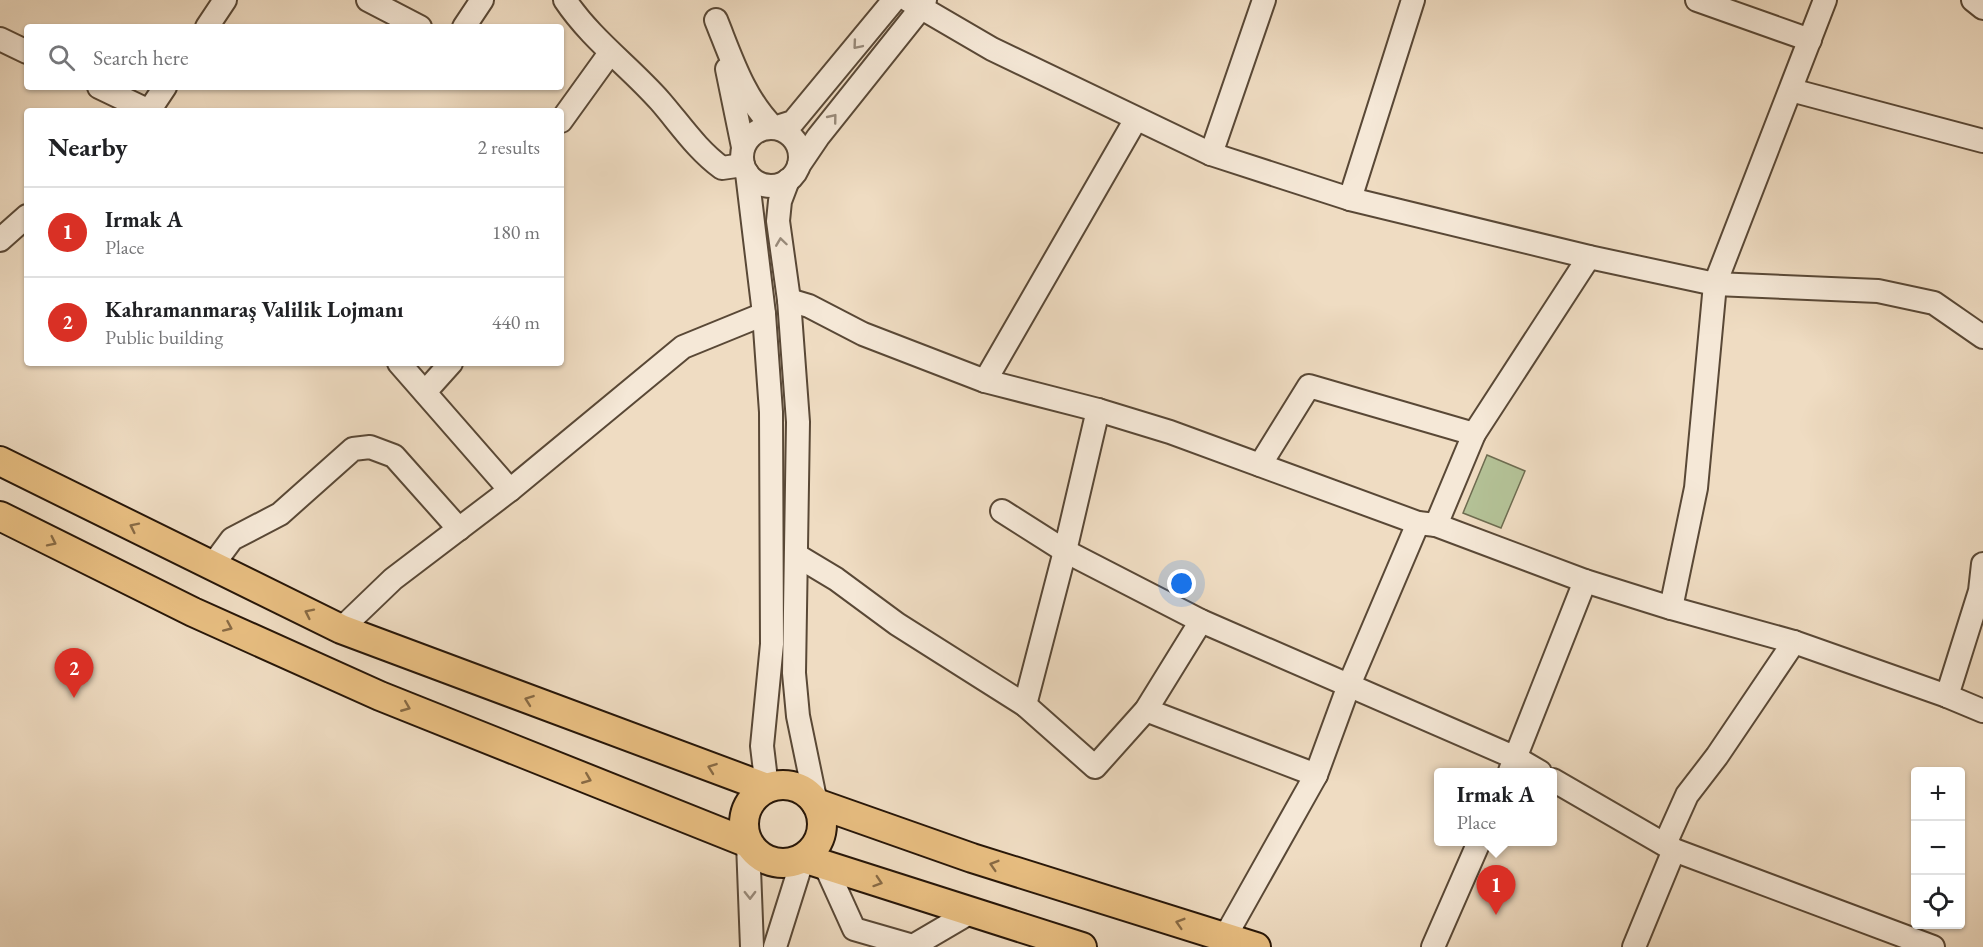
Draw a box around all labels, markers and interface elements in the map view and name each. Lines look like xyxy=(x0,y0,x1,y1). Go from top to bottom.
search box xyxy=(24,24,564,90)
one-way arrow xyxy=(853,38,864,49)
icon: search xyxy=(45,41,78,74)
text: Search here xyxy=(93,43,188,72)
one-way arrow xyxy=(826,113,837,124)
text: Nearby xyxy=(48,130,128,164)
text: 2 results xyxy=(477,134,540,160)
text: Irmak A xyxy=(105,205,183,234)
text: 1 xyxy=(62,219,73,245)
text: 180 m xyxy=(492,219,540,245)
text: Place xyxy=(105,234,144,260)
one-way arrow xyxy=(775,237,787,247)
text: Kahramanmaraş Valilik Lojmanı xyxy=(105,295,404,324)
text: 2 xyxy=(62,309,73,335)
text: 440 m xyxy=(492,309,540,335)
text: Public building xyxy=(105,324,223,350)
one-way arrow xyxy=(130,523,140,534)
one-way arrow xyxy=(46,534,57,546)
your location xyxy=(1167,569,1196,598)
one-way arrow xyxy=(304,609,315,621)
one-way arrow xyxy=(221,620,232,632)
pin: 2 xyxy=(54,648,94,698)
one-way arrow xyxy=(524,695,535,707)
one-way arrow xyxy=(399,700,410,712)
one-way arrow xyxy=(707,763,718,775)
map controls xyxy=(1911,767,1965,929)
button: + xyxy=(1911,767,1965,821)
popup xyxy=(1434,768,1557,846)
one-way arrow xyxy=(580,772,591,784)
text: Irmak A xyxy=(1457,780,1534,809)
text: Place xyxy=(1457,809,1496,835)
button: − xyxy=(1911,821,1965,875)
one-way arrow xyxy=(989,860,1000,872)
pin: 1 xyxy=(1476,866,1516,915)
one-way arrow xyxy=(872,875,883,887)
button: locate xyxy=(1911,875,1965,929)
one-way arrow xyxy=(743,891,756,900)
one-way arrow xyxy=(1175,918,1186,930)

